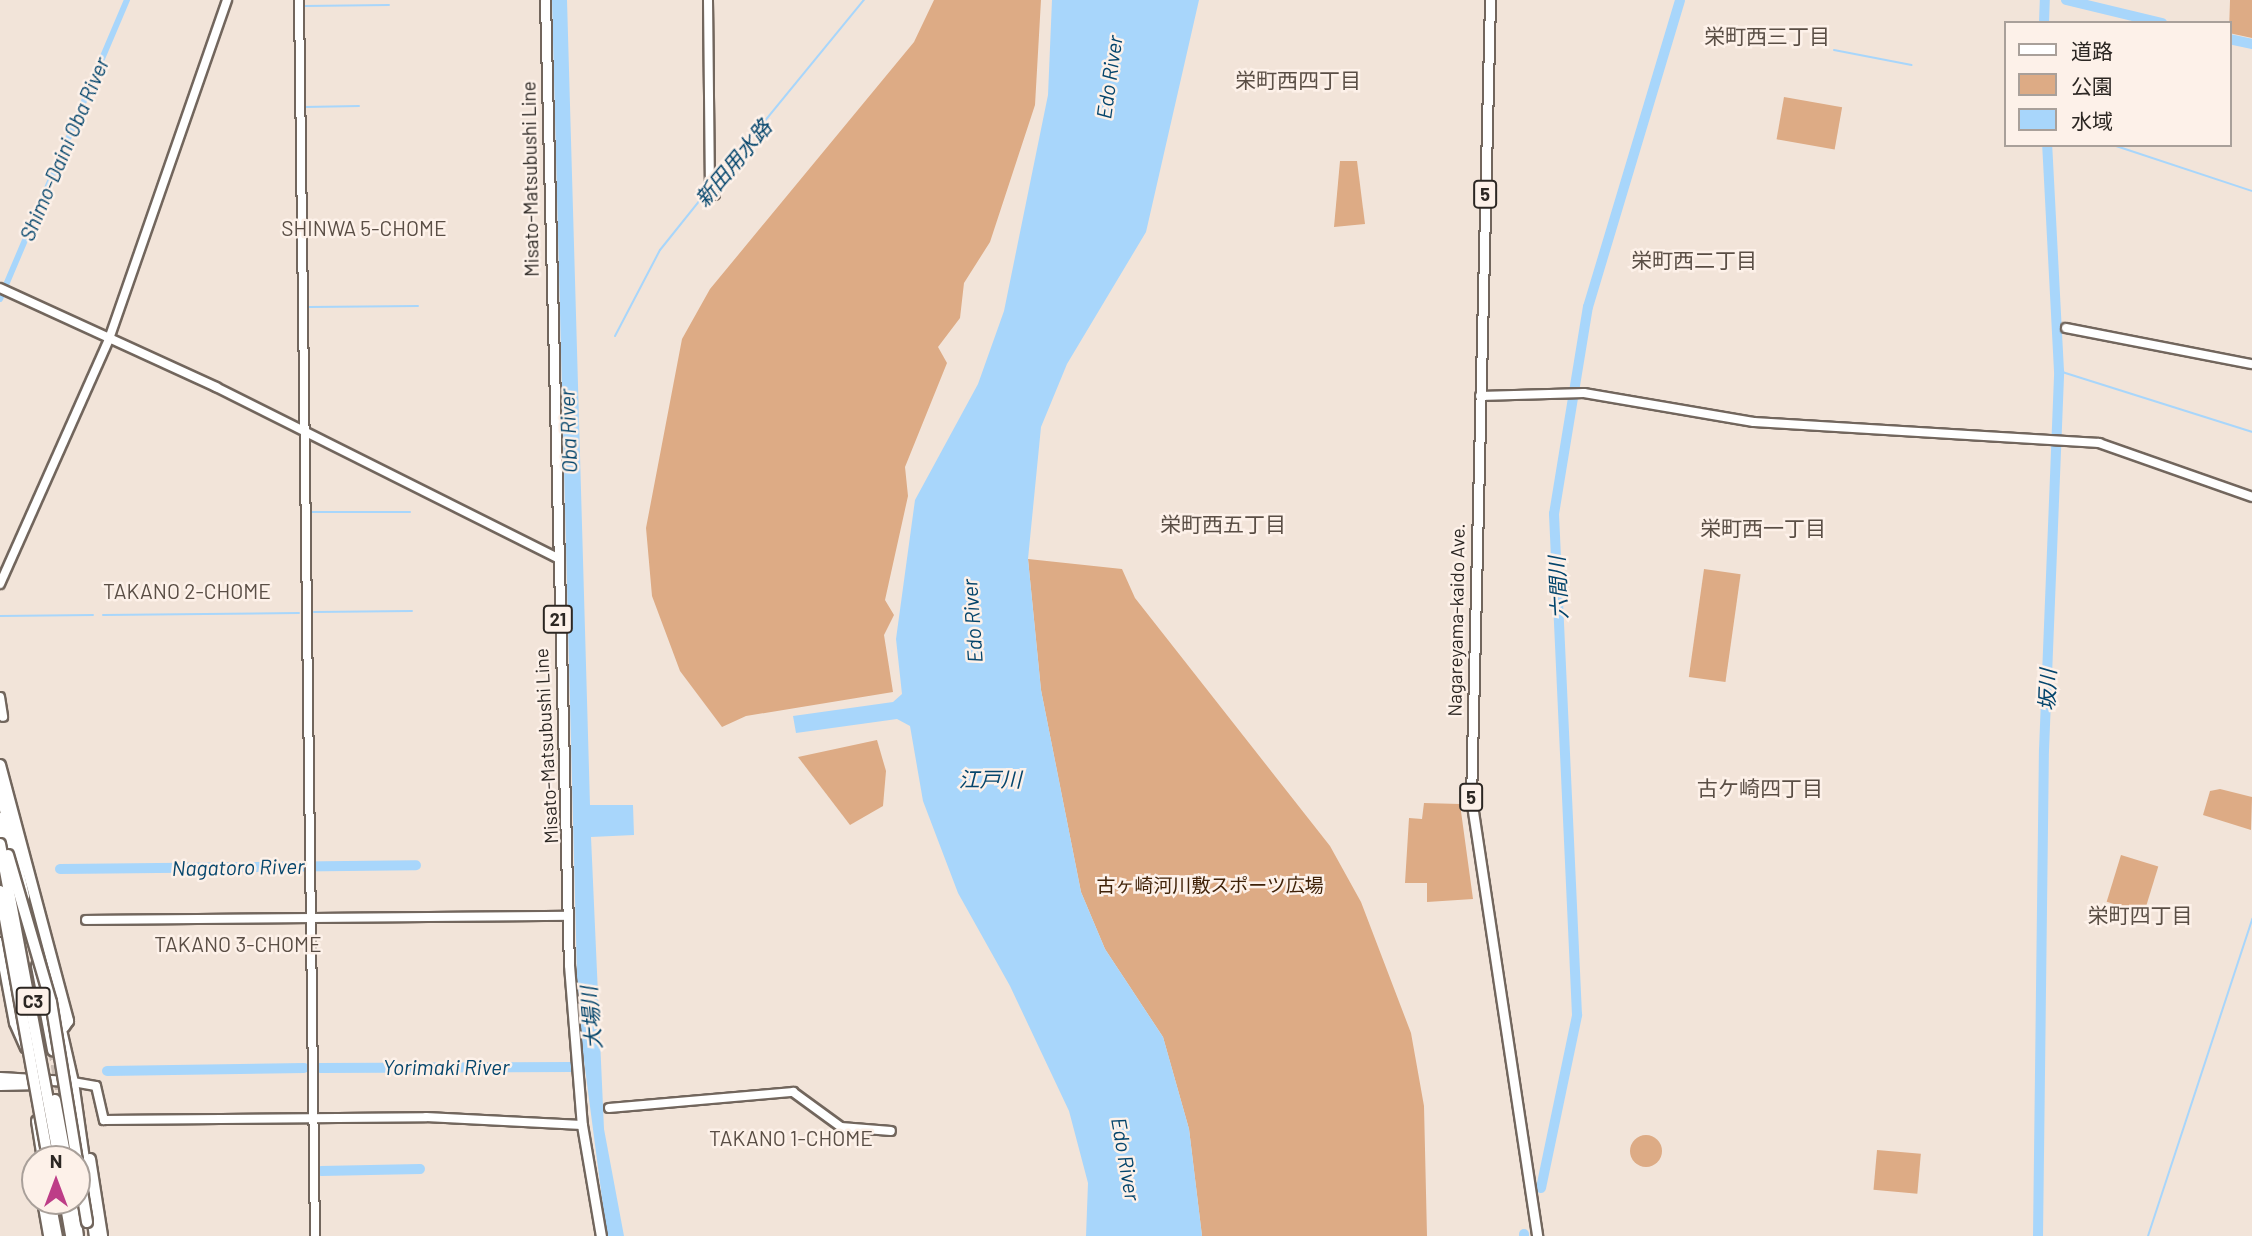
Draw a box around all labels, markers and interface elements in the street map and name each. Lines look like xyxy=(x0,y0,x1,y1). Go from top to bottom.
legend xyxy=(2004,21,2231,147)
district label: 栄町西三丁目 xyxy=(1704,23,1830,49)
water label: Edo River xyxy=(1091,34,1127,120)
text: 道路 xyxy=(2071,38,2113,63)
water label: Shimo-Daini Oba River xyxy=(14,53,114,245)
district label: 栄町西四丁目 xyxy=(1235,67,1361,93)
text: 公園 xyxy=(2071,73,2113,98)
street label: Misato-Matsubushi Line xyxy=(517,81,543,277)
text: 水域 xyxy=(2071,108,2113,133)
water label: 新田用水路 xyxy=(690,115,776,211)
road number: 5 xyxy=(1473,180,1497,209)
district label: SHINWA 5-CHOME xyxy=(269,215,459,241)
district label: 栄町西二丁目 xyxy=(1631,247,1757,273)
water label: Oba River xyxy=(554,388,582,474)
district label: 栄町西五丁目 xyxy=(1160,511,1286,537)
district label: 栄町西一丁目 xyxy=(1700,515,1826,541)
street label: Nagareyama-kaido Ave. xyxy=(1443,523,1469,717)
water label: 六間川 xyxy=(1544,556,1572,620)
district label: TAKANO 2-CHOME xyxy=(91,578,283,604)
water label: Edo River xyxy=(957,578,987,664)
road number: 21 xyxy=(542,604,574,634)
street label: Misato-Matsubushi Line xyxy=(529,648,563,844)
water label: 坂川 xyxy=(2034,669,2060,711)
water label: 江戸川 xyxy=(959,766,1021,792)
district label: 古ケ崎四丁目 xyxy=(1697,775,1823,801)
road number: 5 xyxy=(1459,782,1483,812)
water label: Nagatoro River xyxy=(171,853,305,881)
park label: 古ヶ崎河川敷スポーツ広場 xyxy=(1096,874,1324,896)
district label: 栄町四丁目 xyxy=(2088,902,2192,928)
district label: TAKANO 3-CHOME xyxy=(142,931,334,957)
road number: C3 xyxy=(16,986,50,1016)
water label: 大場川 xyxy=(576,986,606,1050)
water label: Yorimaki River xyxy=(383,1054,509,1080)
water label: Edo River xyxy=(1106,1116,1146,1202)
district label: TAKANO 1-CHOME xyxy=(697,1125,885,1151)
north arrow xyxy=(21,1145,91,1215)
text: N xyxy=(50,1149,62,1172)

